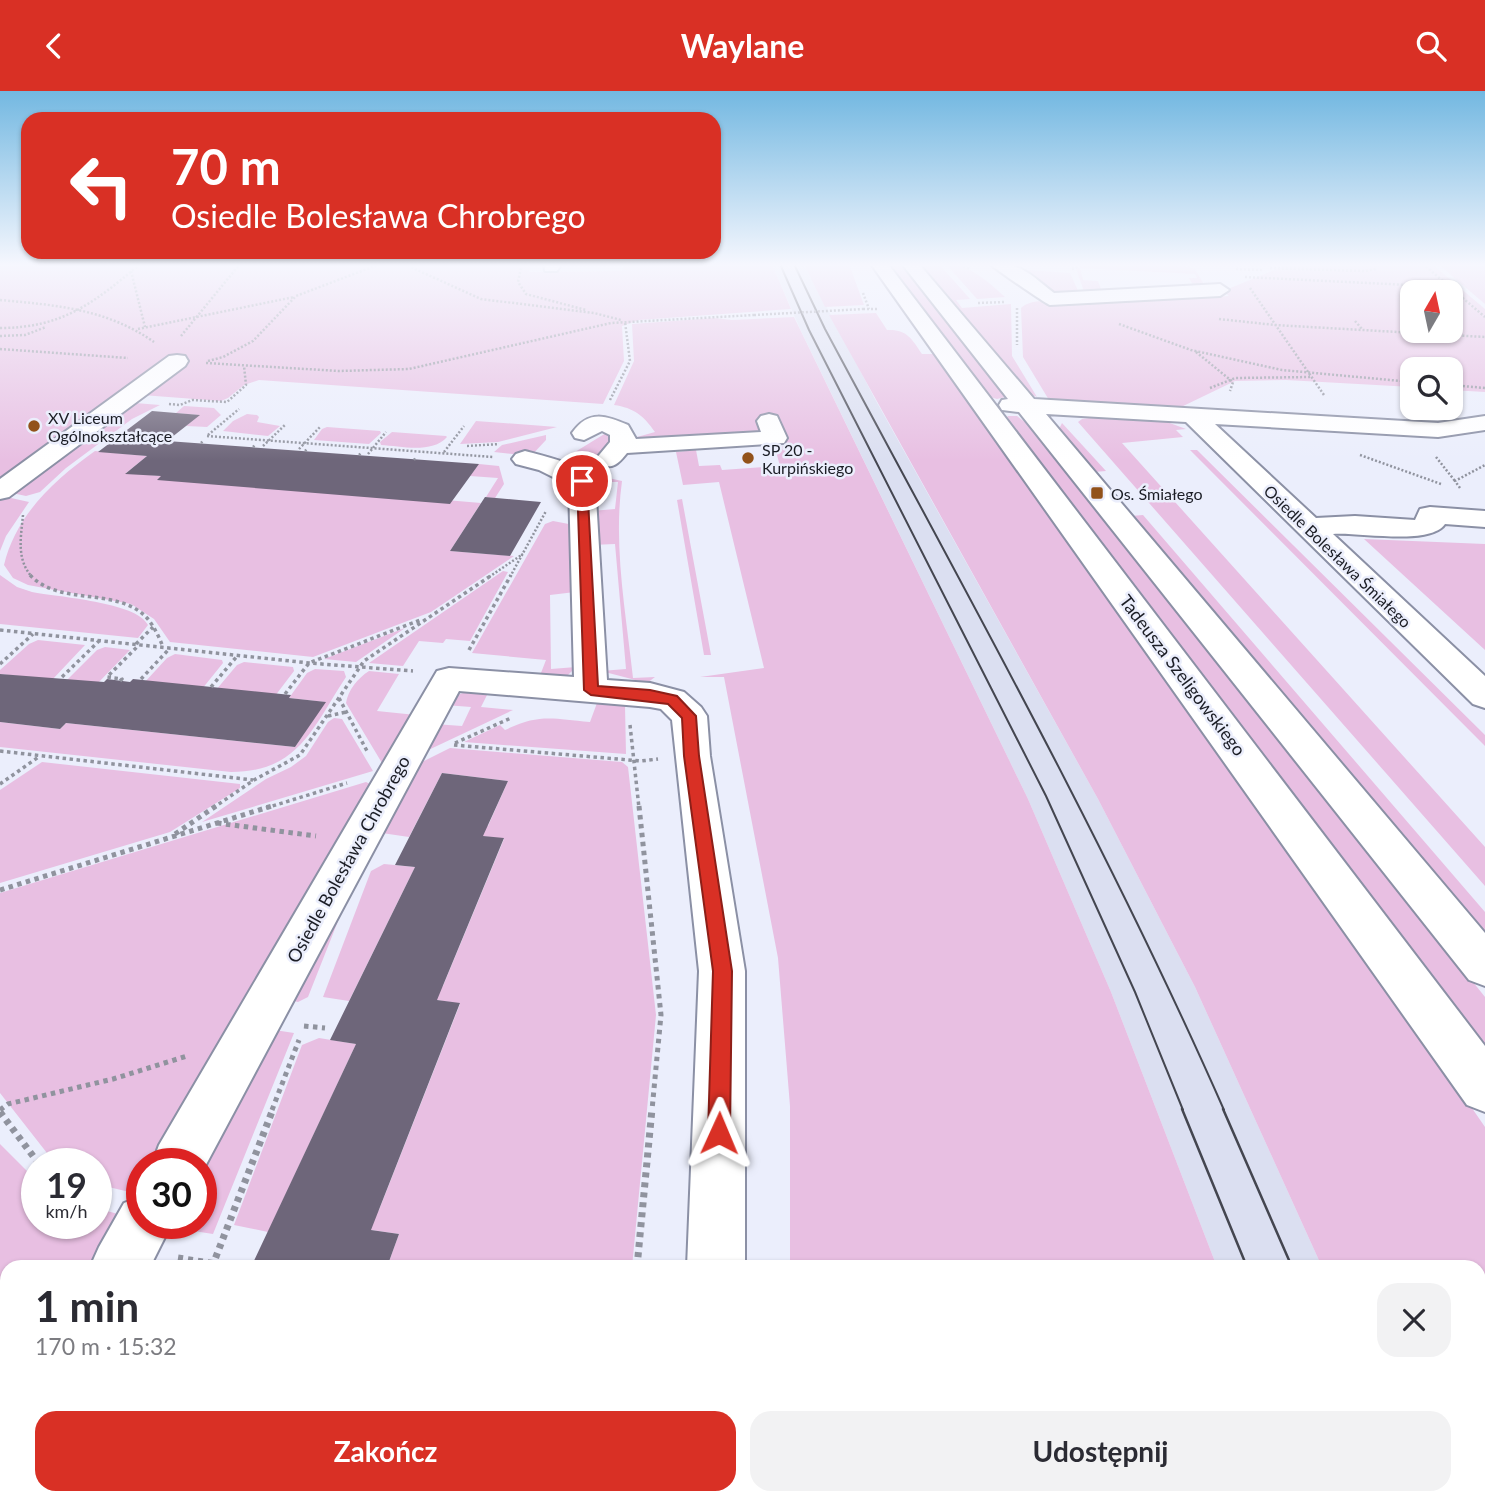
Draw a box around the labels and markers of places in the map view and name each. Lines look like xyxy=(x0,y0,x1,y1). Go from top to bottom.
place label: XV Liceum Ogólnokształcące xyxy=(48,408,172,445)
marker: XV Liceum Ogólnokształcące xyxy=(26,418,42,434)
place label: SP 20 - Kurpińskiego xyxy=(762,440,853,477)
marker: SP 20 - Kurpińskiego xyxy=(740,450,756,466)
pin xyxy=(552,451,612,511)
place label: Os. Śmiałego xyxy=(1111,484,1203,503)
marker: Os. Śmiałego xyxy=(1089,485,1105,501)

